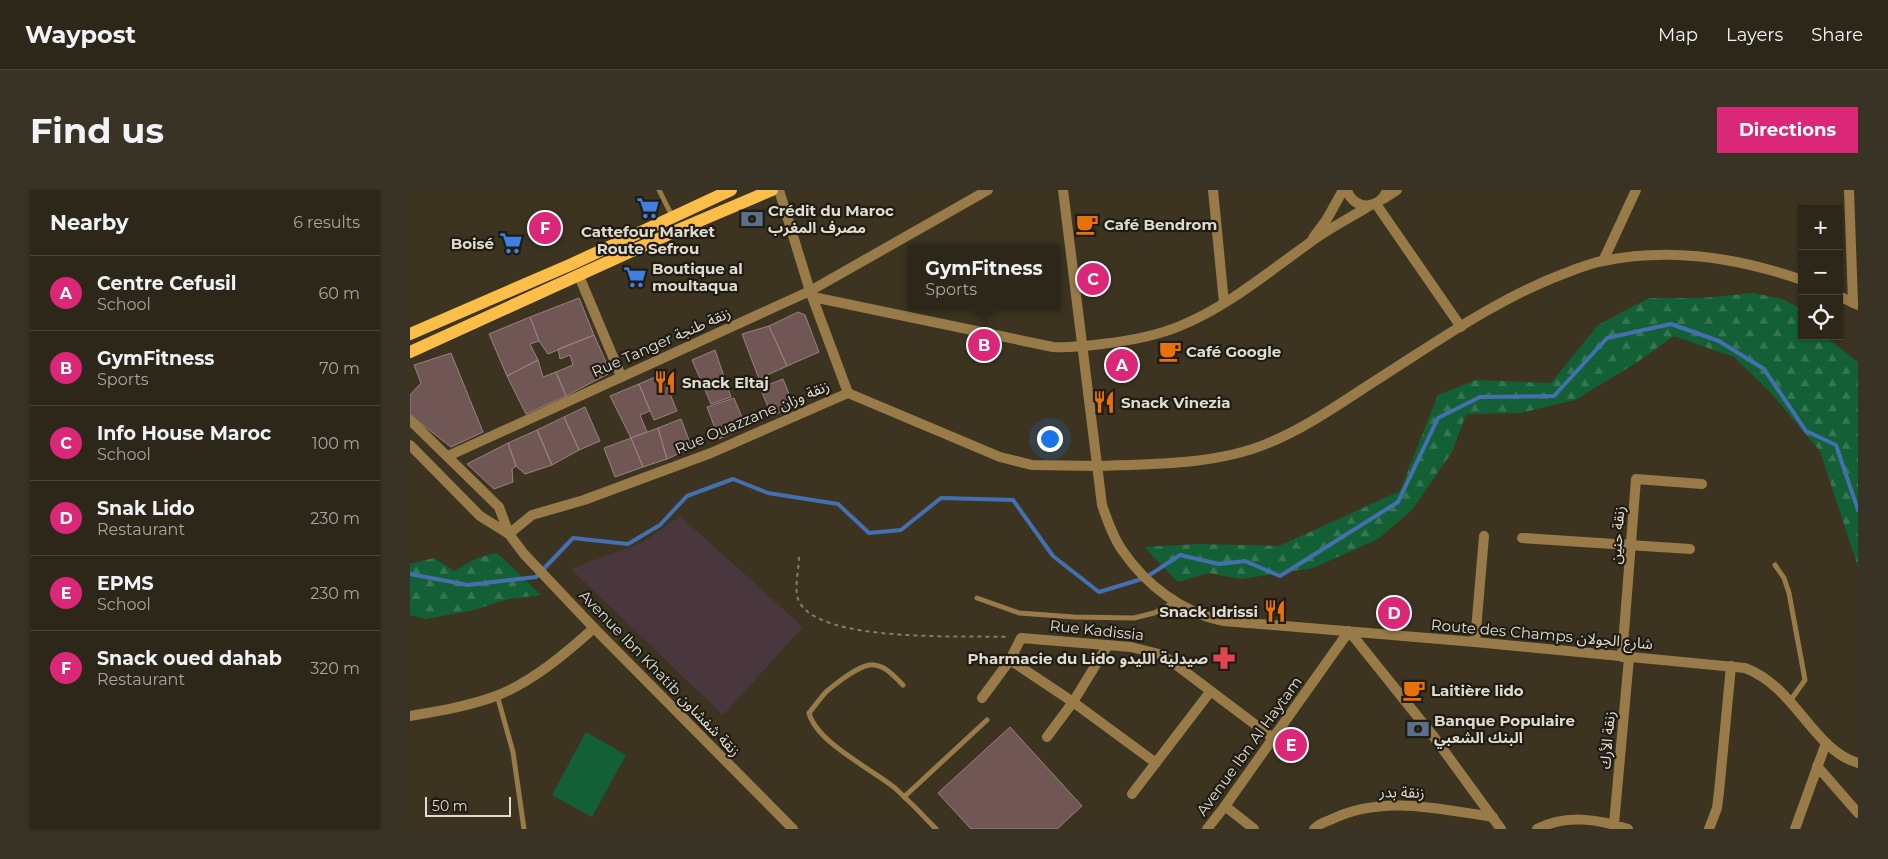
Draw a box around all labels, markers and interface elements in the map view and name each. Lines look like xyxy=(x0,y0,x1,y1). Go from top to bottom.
text: Waypost xyxy=(25,20,136,49)
text: Map xyxy=(1658,24,1698,46)
text: Layers xyxy=(1726,24,1783,46)
text: Share xyxy=(1811,24,1863,46)
button: Directions xyxy=(1717,107,1858,153)
text: Find us xyxy=(30,109,164,152)
supermarket icon: Cattefour Market Route Sefrou xyxy=(635,195,661,221)
place label: Crédit du Maroc مصرف المغرب xyxy=(768,201,894,237)
map controls xyxy=(1798,205,1843,340)
button: + xyxy=(1798,205,1843,250)
bank icon: Crédit du Maroc مصرف المغرب xyxy=(739,206,765,232)
pin: F xyxy=(529,209,561,247)
text: Nearby xyxy=(50,210,129,235)
cafe icon: Café Bendrom xyxy=(1074,211,1100,237)
text: 6 results xyxy=(293,213,360,232)
place label: Café Bendrom xyxy=(1104,215,1217,234)
place label: Cattefour Market Route Sefrou xyxy=(581,222,716,258)
supermarket icon: Boisé xyxy=(498,230,524,256)
place label: Boisé xyxy=(451,234,494,253)
popup xyxy=(908,245,1060,310)
button: − xyxy=(1798,250,1843,295)
text: GymFitness xyxy=(925,257,1043,280)
place label: Boutique al moultaqua xyxy=(652,259,743,295)
pin: C xyxy=(1077,260,1109,298)
supermarket icon: Boutique al moultaqua xyxy=(622,264,648,290)
text: Centre Cefusil xyxy=(97,272,237,295)
text: Sports xyxy=(925,280,977,299)
text: A xyxy=(60,284,72,303)
text: 60 m xyxy=(318,284,360,303)
text: School xyxy=(97,295,151,314)
button: locate xyxy=(1798,295,1843,340)
street label: Rue Tanger زنقة طنجة xyxy=(588,303,734,381)
pin: B xyxy=(968,326,1000,364)
cafe icon: Café Google xyxy=(1157,338,1183,364)
place label: Café Google xyxy=(1186,342,1281,361)
pin: A xyxy=(1106,346,1138,384)
text: GymFitness xyxy=(97,347,214,370)
text: B xyxy=(60,359,72,378)
text: 70 m xyxy=(319,359,360,378)
restaurant icon: Snack Eltaj xyxy=(652,369,678,395)
text: Sports xyxy=(97,370,149,389)
place label: Snack Eltaj xyxy=(682,373,769,392)
street label: Rue Ouazzane زنقة وزان xyxy=(672,376,832,458)
restaurant icon: Snack Vinezia xyxy=(1091,389,1117,415)
place label: Snack Vinezia xyxy=(1121,393,1231,412)
text: Info House Maroc xyxy=(97,422,271,445)
your location xyxy=(1037,426,1063,452)
text: C xyxy=(60,434,72,453)
text: 100 m xyxy=(312,434,360,453)
text: School xyxy=(97,445,151,464)
text: Snak Lido xyxy=(97,497,195,520)
street label: زنقة حنين xyxy=(1605,505,1629,565)
text: D xyxy=(59,509,73,528)
text: 230 m xyxy=(310,509,360,528)
text: Restaurant xyxy=(97,520,185,539)
text: EPMS xyxy=(97,572,154,595)
text: E xyxy=(61,584,71,603)
text: 230 m xyxy=(310,584,360,603)
street label: Avenue Ibn Khatib زنقة شفشاون xyxy=(575,586,745,760)
pin: D xyxy=(1378,594,1410,632)
text: School xyxy=(97,595,151,614)
restaurant icon: Snack Idrissi xyxy=(1262,598,1288,624)
place label: Snack Idrissi xyxy=(1159,602,1258,621)
street label: Route des Champs شارع الجولان xyxy=(1430,615,1654,656)
street label: Rue Kadissia xyxy=(1049,616,1145,644)
pharmacy icon: Pharmacie du Lido صيدلية الليدو xyxy=(1211,645,1237,671)
text: Snack oued dahab xyxy=(97,647,282,670)
place label: Pharmacie du Lido صيدلية الليدو xyxy=(968,649,1208,668)
text: F xyxy=(61,659,71,678)
text: 320 m xyxy=(310,659,360,678)
text: Restaurant xyxy=(97,670,185,689)
street label: Avenue Ibn Al Haytam xyxy=(1192,673,1306,819)
cafe icon: Laitière lido xyxy=(1401,677,1427,703)
place label: Laitière lido xyxy=(1431,681,1524,700)
street label: زنقة الأرك xyxy=(1595,710,1619,770)
place label: Banque Populaire البنك الشعبي xyxy=(1434,711,1575,749)
bank icon: Banque Populaire البنك الشعبي xyxy=(1405,716,1431,742)
pin: E xyxy=(1275,726,1307,764)
street label: زنقة بدر xyxy=(1378,782,1425,802)
scale bar xyxy=(425,794,511,817)
text: 50 m xyxy=(432,797,468,815)

